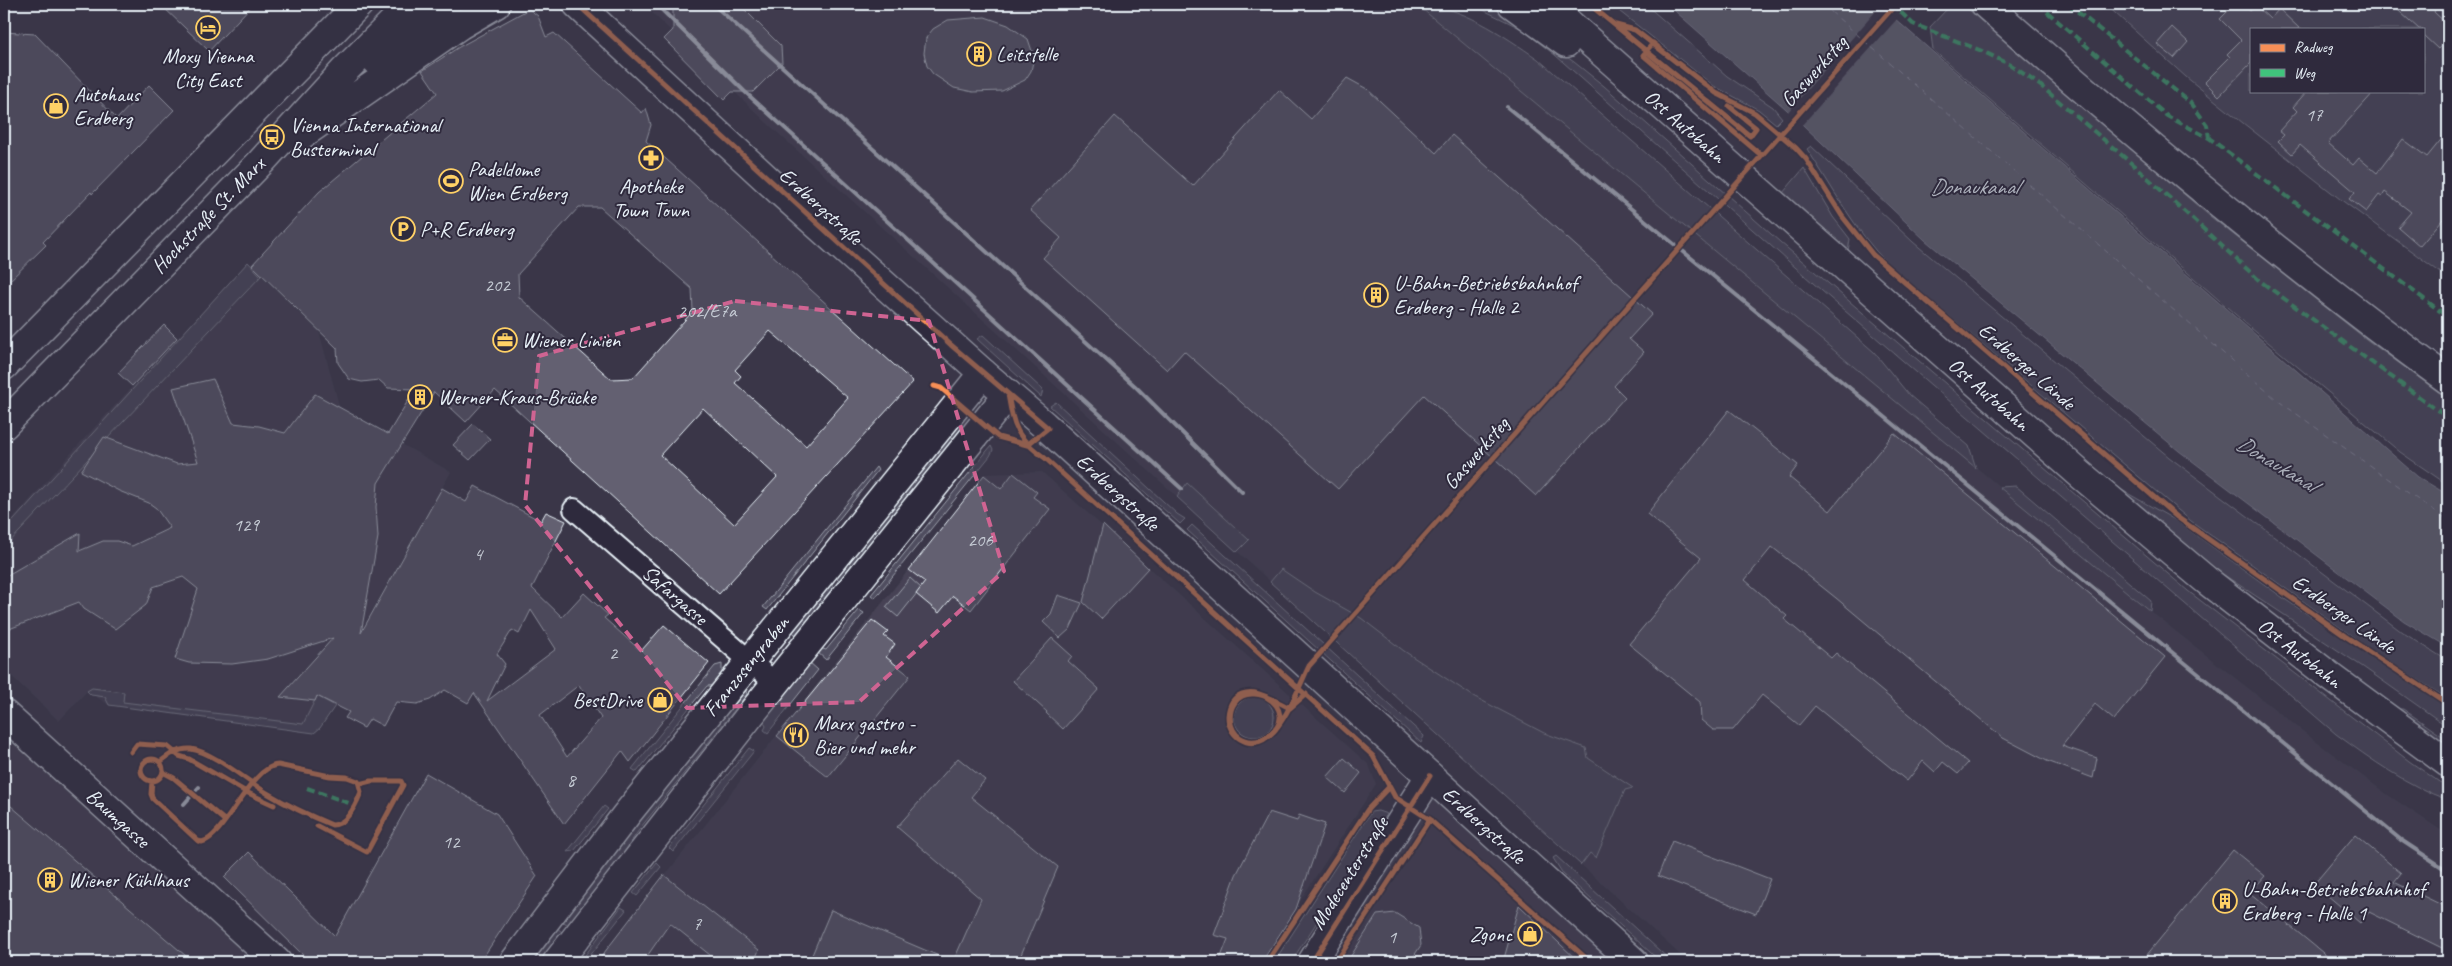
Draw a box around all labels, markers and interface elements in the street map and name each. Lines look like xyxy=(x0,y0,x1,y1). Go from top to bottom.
hotel icon: Moxy Vienna City East xyxy=(195,15,221,41)
legend xyxy=(2250,28,2424,92)
street label: Gaswerksteg xyxy=(1775,29,1854,112)
text: Radweg xyxy=(2294,38,2334,57)
building icon: Leitstelle xyxy=(966,41,992,67)
place label: Leitstelle xyxy=(996,41,1060,67)
place label: Moxy Vienna City East xyxy=(162,43,255,93)
text: Weg xyxy=(2294,64,2316,83)
place label: Autohaus Erdberg xyxy=(74,81,141,131)
street label: Ost Autobahn xyxy=(1639,84,1732,169)
shop icon: Autohaus Erdberg xyxy=(43,93,69,119)
house number: 17 xyxy=(2305,103,2324,127)
place label: Vienna International Busterminal xyxy=(290,112,444,162)
bus stop icon: Vienna International Busterminal xyxy=(259,124,285,150)
pharmacy icon: Apotheke Town Town xyxy=(638,145,664,171)
street label: Hochstraße St. Marx xyxy=(146,150,272,279)
place label: Padeldome Wien Erdberg xyxy=(468,156,568,206)
street label: Erdbergstraße xyxy=(774,162,870,252)
sports icon: Padeldome Wien Erdberg xyxy=(438,168,464,194)
place label: Apotheke Town Town xyxy=(613,173,690,223)
water label: Donaukanal xyxy=(1930,173,2025,201)
parking icon: P+R Erdberg xyxy=(390,216,416,242)
place label: P+R Erdberg xyxy=(420,216,515,242)
place label: U-Bahn-Betriebsbahnhof Erdberg - Halle 2 xyxy=(1394,270,1582,320)
house number: 202 xyxy=(484,273,511,297)
building icon: U-Bahn-Betriebsbahnhof Erdberg - Halle 2 xyxy=(1363,282,1389,308)
house number: 202/E7a xyxy=(678,299,738,323)
street label: Erdberger Lände xyxy=(1973,317,2082,417)
office icon: Wiener Linien xyxy=(492,327,518,353)
place label: Wiener Linien xyxy=(522,327,621,353)
street label: Ost Autobahn xyxy=(1943,352,2036,437)
building icon: Werner-Kraus-Brücke xyxy=(407,384,433,410)
place label: Werner-Kraus-Brücke xyxy=(438,384,598,410)
street label: Gaswerksteg xyxy=(1437,410,1516,495)
water label: Donaukanal xyxy=(2232,429,2327,502)
street label: Erdbergstraße xyxy=(1071,448,1167,538)
house number: 129 xyxy=(233,513,260,537)
house number: 206 xyxy=(967,528,994,552)
house number: 4 xyxy=(474,542,485,566)
street label: Safargasse xyxy=(637,559,715,632)
street label: Erdberger Lände xyxy=(2287,569,2402,660)
street label: Franzosengraben xyxy=(697,609,796,722)
street label: Ost Autobahn xyxy=(2253,612,2348,695)
house number: 2 xyxy=(609,641,619,665)
place label: BestDrive xyxy=(573,687,643,713)
shop icon: BestDrive xyxy=(647,687,673,713)
place label: Marx gastro - Bier und mehr xyxy=(814,710,916,760)
restaurant icon: Marx gastro - Bier und mehr xyxy=(783,722,809,748)
house number: 8 xyxy=(567,768,578,792)
street label: Erdbergstraße xyxy=(1437,781,1533,871)
street label: Baumgasse xyxy=(81,783,157,855)
street label: Modecenterstraße xyxy=(1304,810,1395,934)
house number: 12 xyxy=(442,830,461,854)
building icon: Wiener Kühlhaus xyxy=(37,867,63,893)
place label: Wiener Kühlhaus xyxy=(68,867,190,893)
place label: U-Bahn-Betriebsbahnhof Erdberg - Halle 1 xyxy=(2242,876,2430,926)
building icon: U-Bahn-Betriebsbahnhof Erdberg - Halle 1 xyxy=(2212,888,2238,914)
house number: 7 xyxy=(693,912,703,936)
place label: Zgonc xyxy=(1470,921,1513,947)
shop icon: Zgonc xyxy=(1517,921,1543,947)
house number: 1 xyxy=(1388,925,1398,949)

